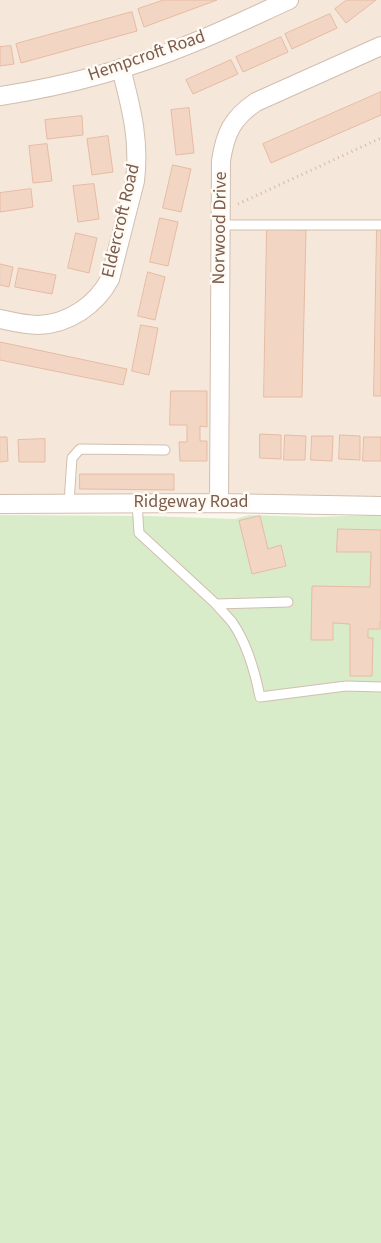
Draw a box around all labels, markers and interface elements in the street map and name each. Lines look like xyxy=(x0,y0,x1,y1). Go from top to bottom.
street label: Hempcroft Road xyxy=(86,27,208,87)
street label: Eldercroft Road xyxy=(98,162,146,280)
street label: Norwood Drive xyxy=(209,171,233,285)
street label: Ridgeway Road xyxy=(134,492,248,514)

